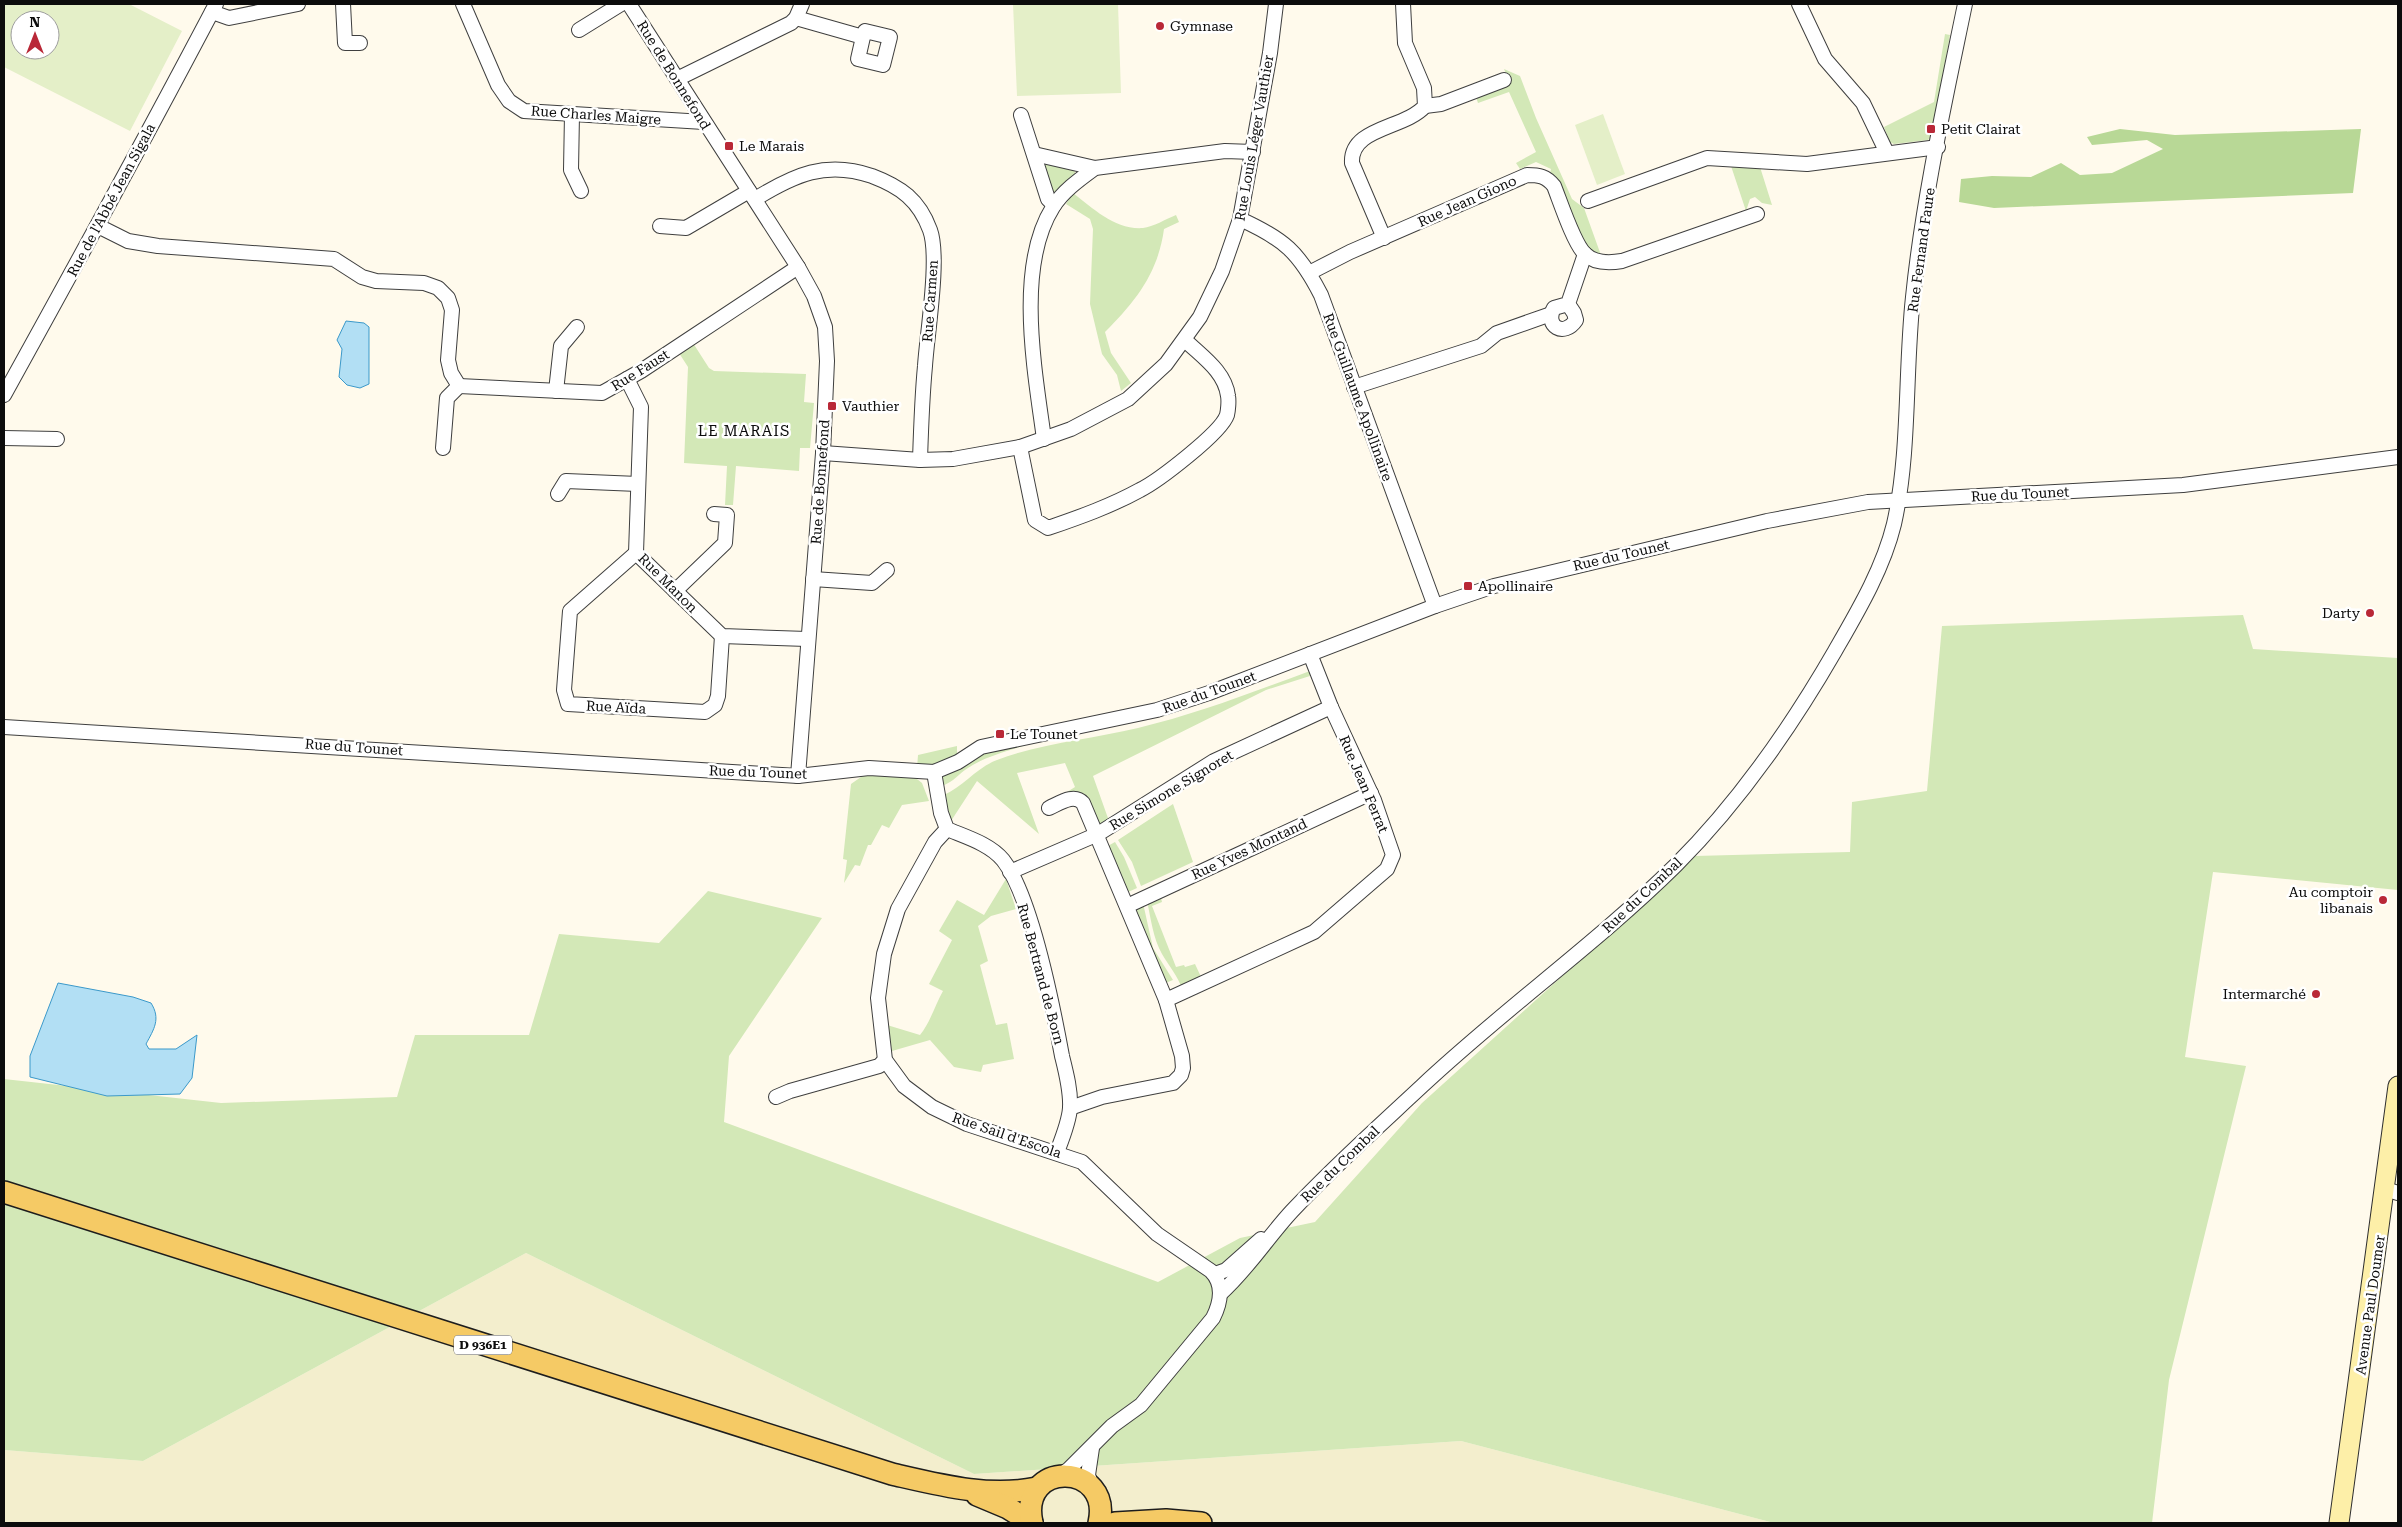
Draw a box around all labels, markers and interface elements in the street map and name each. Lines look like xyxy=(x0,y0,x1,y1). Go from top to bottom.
north arrow xyxy=(10,10,60,60)
text: N xyxy=(30,14,41,30)
street label: Rue de Bonnefond xyxy=(634,18,714,132)
place label: Gymnase xyxy=(1170,18,1233,34)
marker: Gymnase xyxy=(1154,20,1166,32)
street label: Rue Louis Léger Vauthier xyxy=(1231,53,1277,222)
street label: Rue Charles Maigre xyxy=(530,102,662,128)
street label: Rue de l'Abbé Jean Sigala xyxy=(64,120,158,279)
place label: Petit Clairat xyxy=(1941,121,2021,137)
marker: Petit Clairat xyxy=(1925,123,1937,135)
place label: Le Marais xyxy=(739,138,804,154)
marker: Le Marais xyxy=(723,140,735,152)
street label: Rue Jean Giono xyxy=(1415,172,1519,230)
street label: Rue Fernand Faure xyxy=(1904,186,1938,314)
street label: Rue Carmen xyxy=(919,259,941,343)
street label: Rue Guillaume Apollinaire xyxy=(1320,311,1396,484)
street label: Rue Faust xyxy=(608,346,672,394)
place label: Vauthier xyxy=(842,398,900,414)
marker: Vauthier xyxy=(826,400,838,412)
street label: Rue de Bonnefond xyxy=(808,419,832,545)
district label: LE MARAIS xyxy=(698,422,790,440)
street label: Rue du Tounet xyxy=(1970,483,2070,505)
street label: Rue du Tounet xyxy=(1571,536,1671,574)
street label: Rue Manon xyxy=(635,550,701,616)
place label: Apollinaire xyxy=(1478,578,1553,594)
marker: Apollinaire xyxy=(1462,580,1474,592)
place label: Darty xyxy=(2322,605,2361,621)
marker: Darty xyxy=(2364,607,2376,619)
street label: Rue du Tounet xyxy=(1160,668,1258,716)
street label: Rue Aïda xyxy=(586,697,647,717)
place label: Le Tounet xyxy=(1010,726,1078,742)
marker: Le Tounet xyxy=(994,728,1006,740)
street label: Rue Jean Ferrat xyxy=(1336,733,1392,835)
street label: Rue du Tounet xyxy=(304,736,404,758)
street label: Rue Simone Signoret xyxy=(1106,747,1236,833)
street label: Rue du Tounet xyxy=(709,762,807,782)
street label: Rue Yves Montand xyxy=(1189,815,1309,883)
street label: Rue du Combal xyxy=(1599,854,1686,936)
place label: Au comptoir libanais xyxy=(2289,884,2373,916)
marker: Au comptoir libanais xyxy=(2377,894,2389,906)
street label: Rue Bertrand de Born xyxy=(1014,902,1068,1046)
place label: Intermarché xyxy=(2223,986,2306,1002)
marker: Intermarché xyxy=(2310,988,2322,1000)
street label: Rue Sail d'Escola xyxy=(950,1109,1064,1161)
street label: Rue du Combal xyxy=(1297,1122,1383,1205)
street label: Avenue Paul Doumer xyxy=(2352,1234,2388,1376)
road number: D 936E1 xyxy=(454,1336,512,1354)

